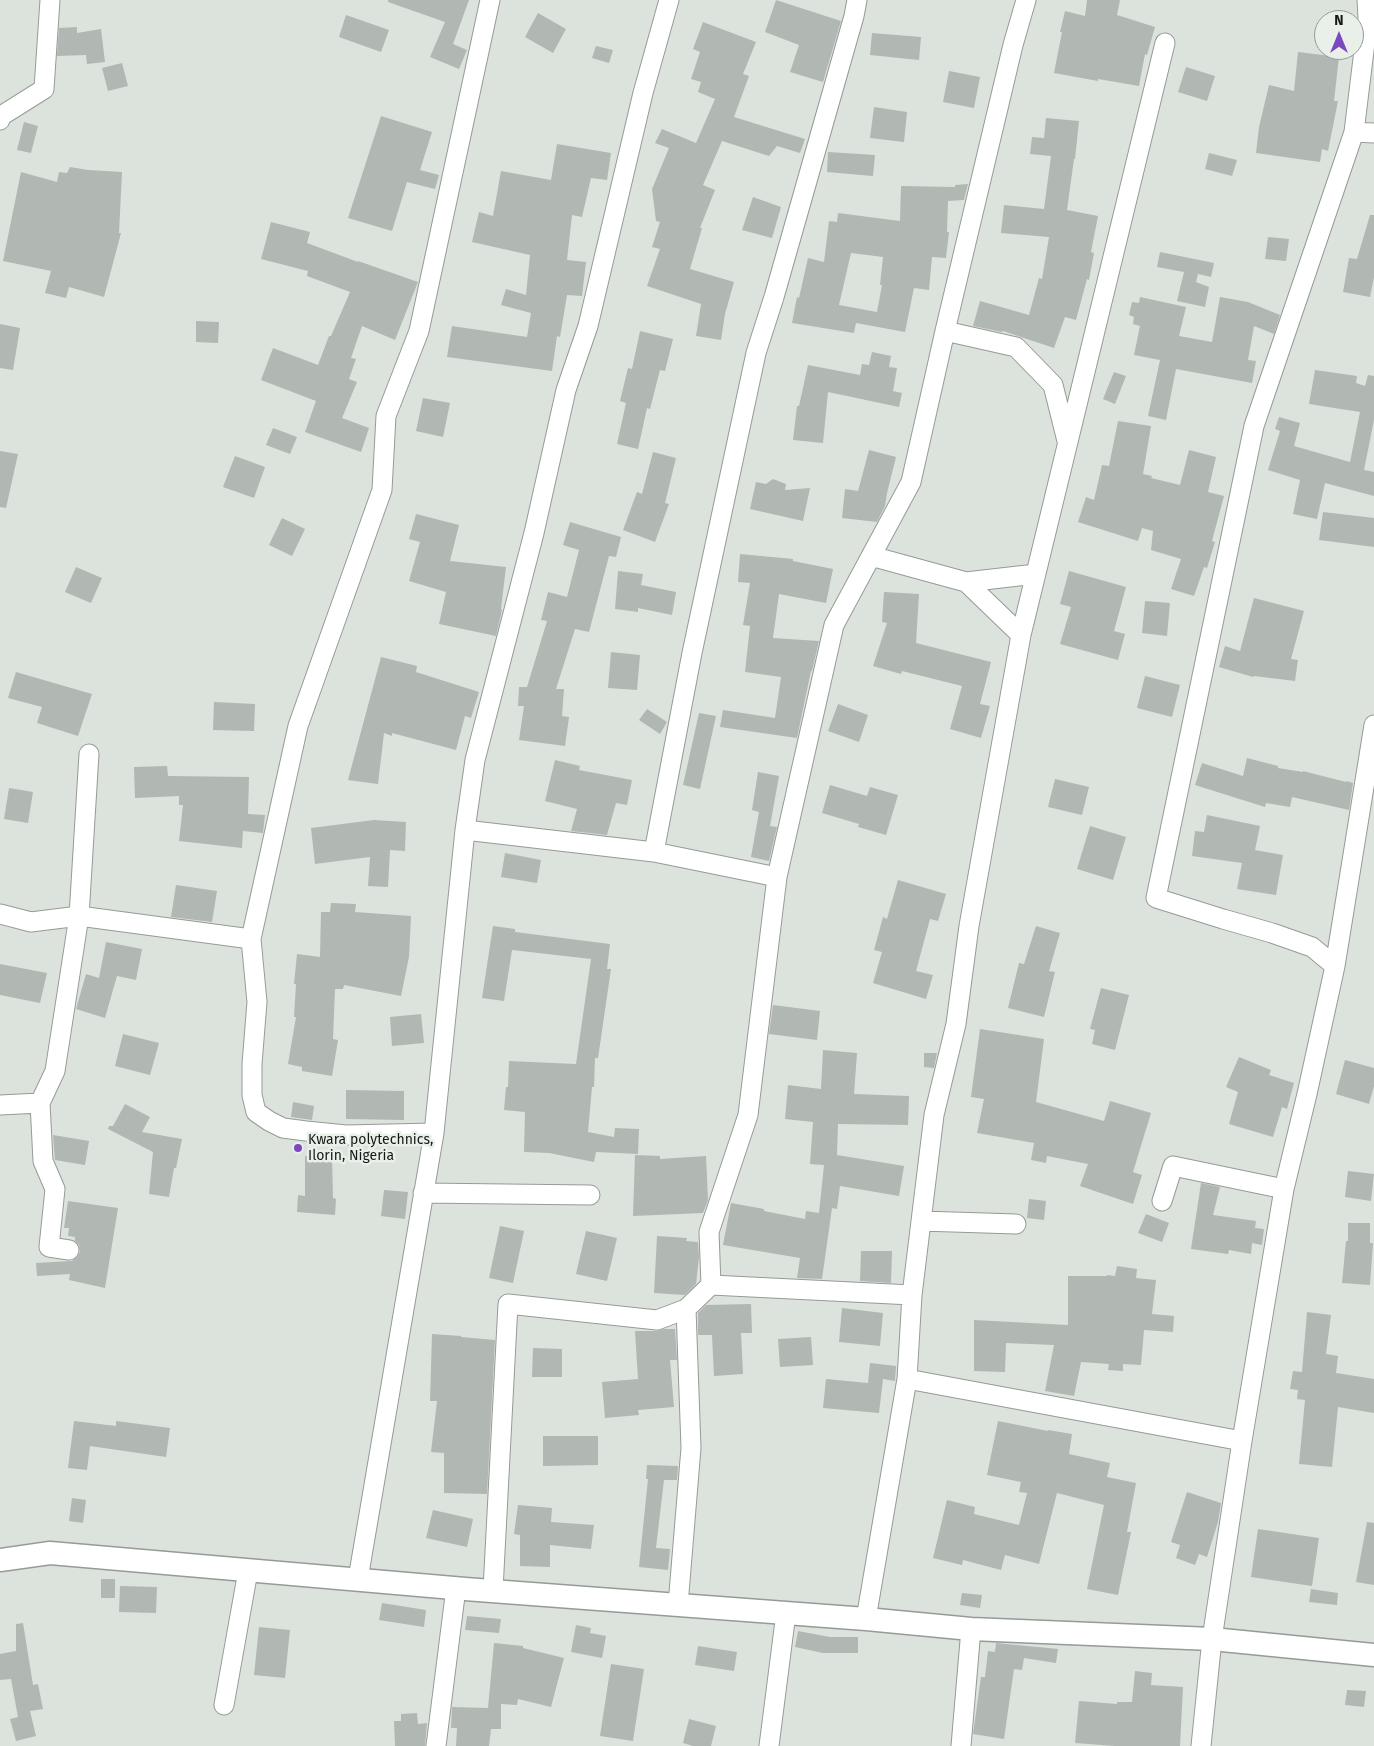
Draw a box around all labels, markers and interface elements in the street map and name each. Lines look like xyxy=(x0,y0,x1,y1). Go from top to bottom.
north arrow xyxy=(1314,10,1364,60)
text: N xyxy=(1334,12,1344,29)
place label: Kwara polytechnics, Ilorin, Nigeria xyxy=(308,1132,433,1164)
marker: Kwara polytechnics, Ilorin, Nigeria xyxy=(292,1142,304,1154)

